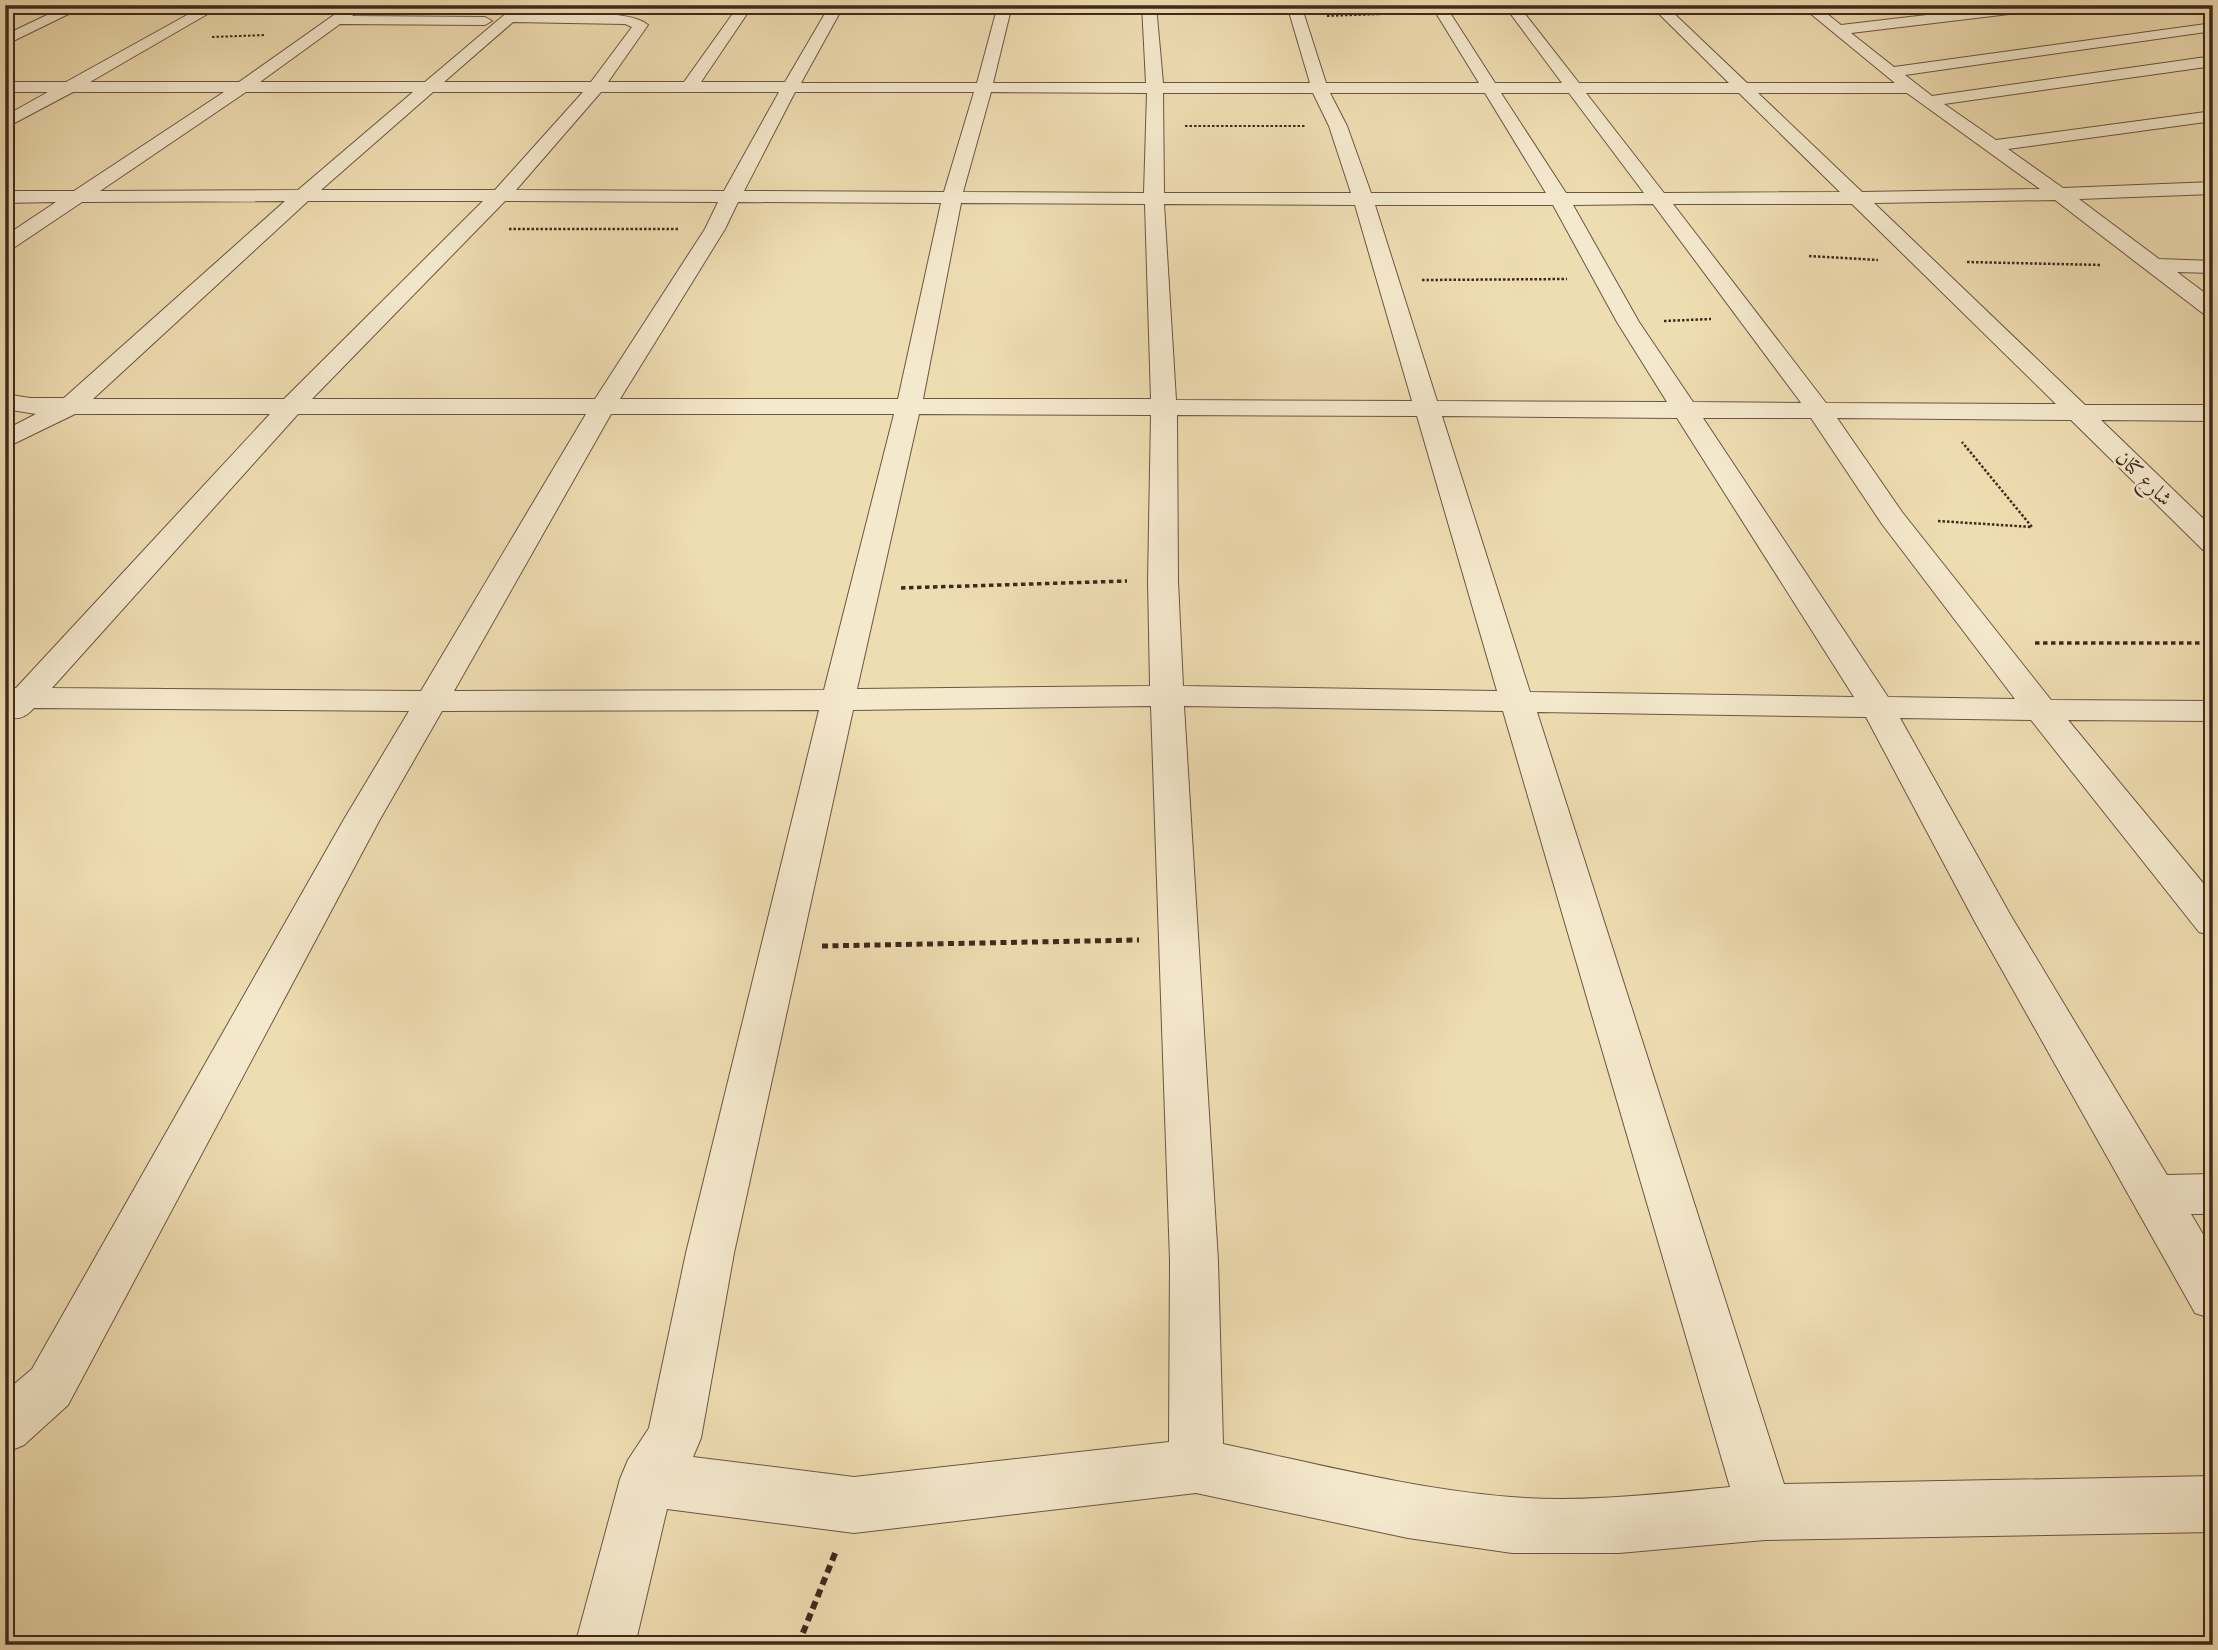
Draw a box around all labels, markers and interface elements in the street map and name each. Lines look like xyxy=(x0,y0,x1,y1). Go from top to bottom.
street label: شارع كتان xyxy=(2107,445,2178,515)

